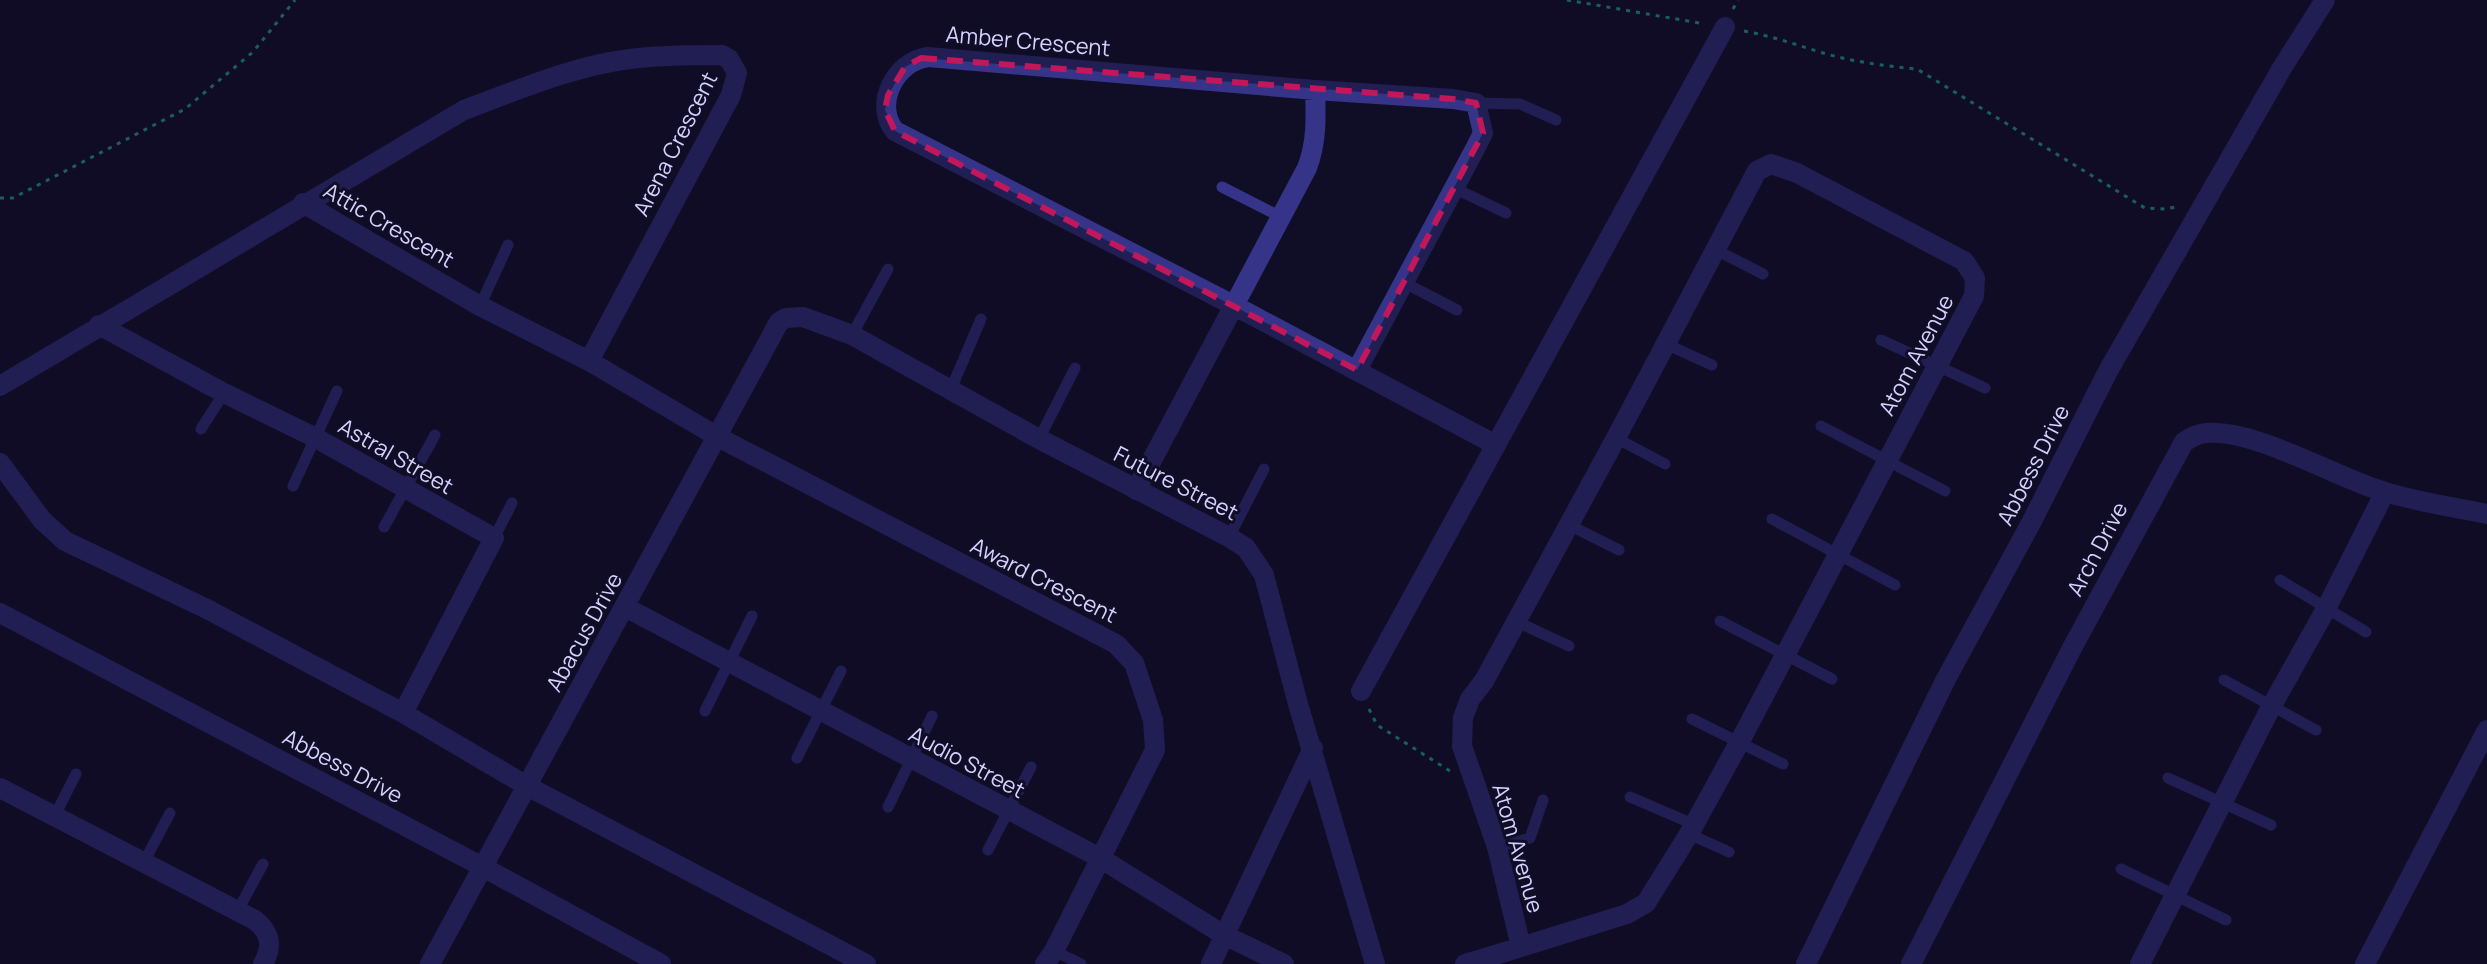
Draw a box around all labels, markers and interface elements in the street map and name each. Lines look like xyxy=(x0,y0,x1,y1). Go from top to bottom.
street label: Amber Crescent xyxy=(945,19,1112,63)
street label: Arena Crescent xyxy=(626,67,724,221)
street label: Attic Crescent xyxy=(318,175,460,275)
street label: Atom Avenue xyxy=(1871,289,1961,421)
street label: Abbess Drive xyxy=(1990,399,2076,531)
street label: Astral Street xyxy=(333,411,459,501)
street label: Future Street xyxy=(1109,439,1243,527)
street label: Arch Drive xyxy=(2060,496,2134,601)
street label: Award Crescent xyxy=(966,530,1123,630)
street label: Abacus Drive xyxy=(539,567,629,697)
street label: Audio Street xyxy=(904,719,1030,805)
street label: Abbess Drive xyxy=(278,722,408,810)
street label: Atom Avenue xyxy=(1485,780,1551,916)

